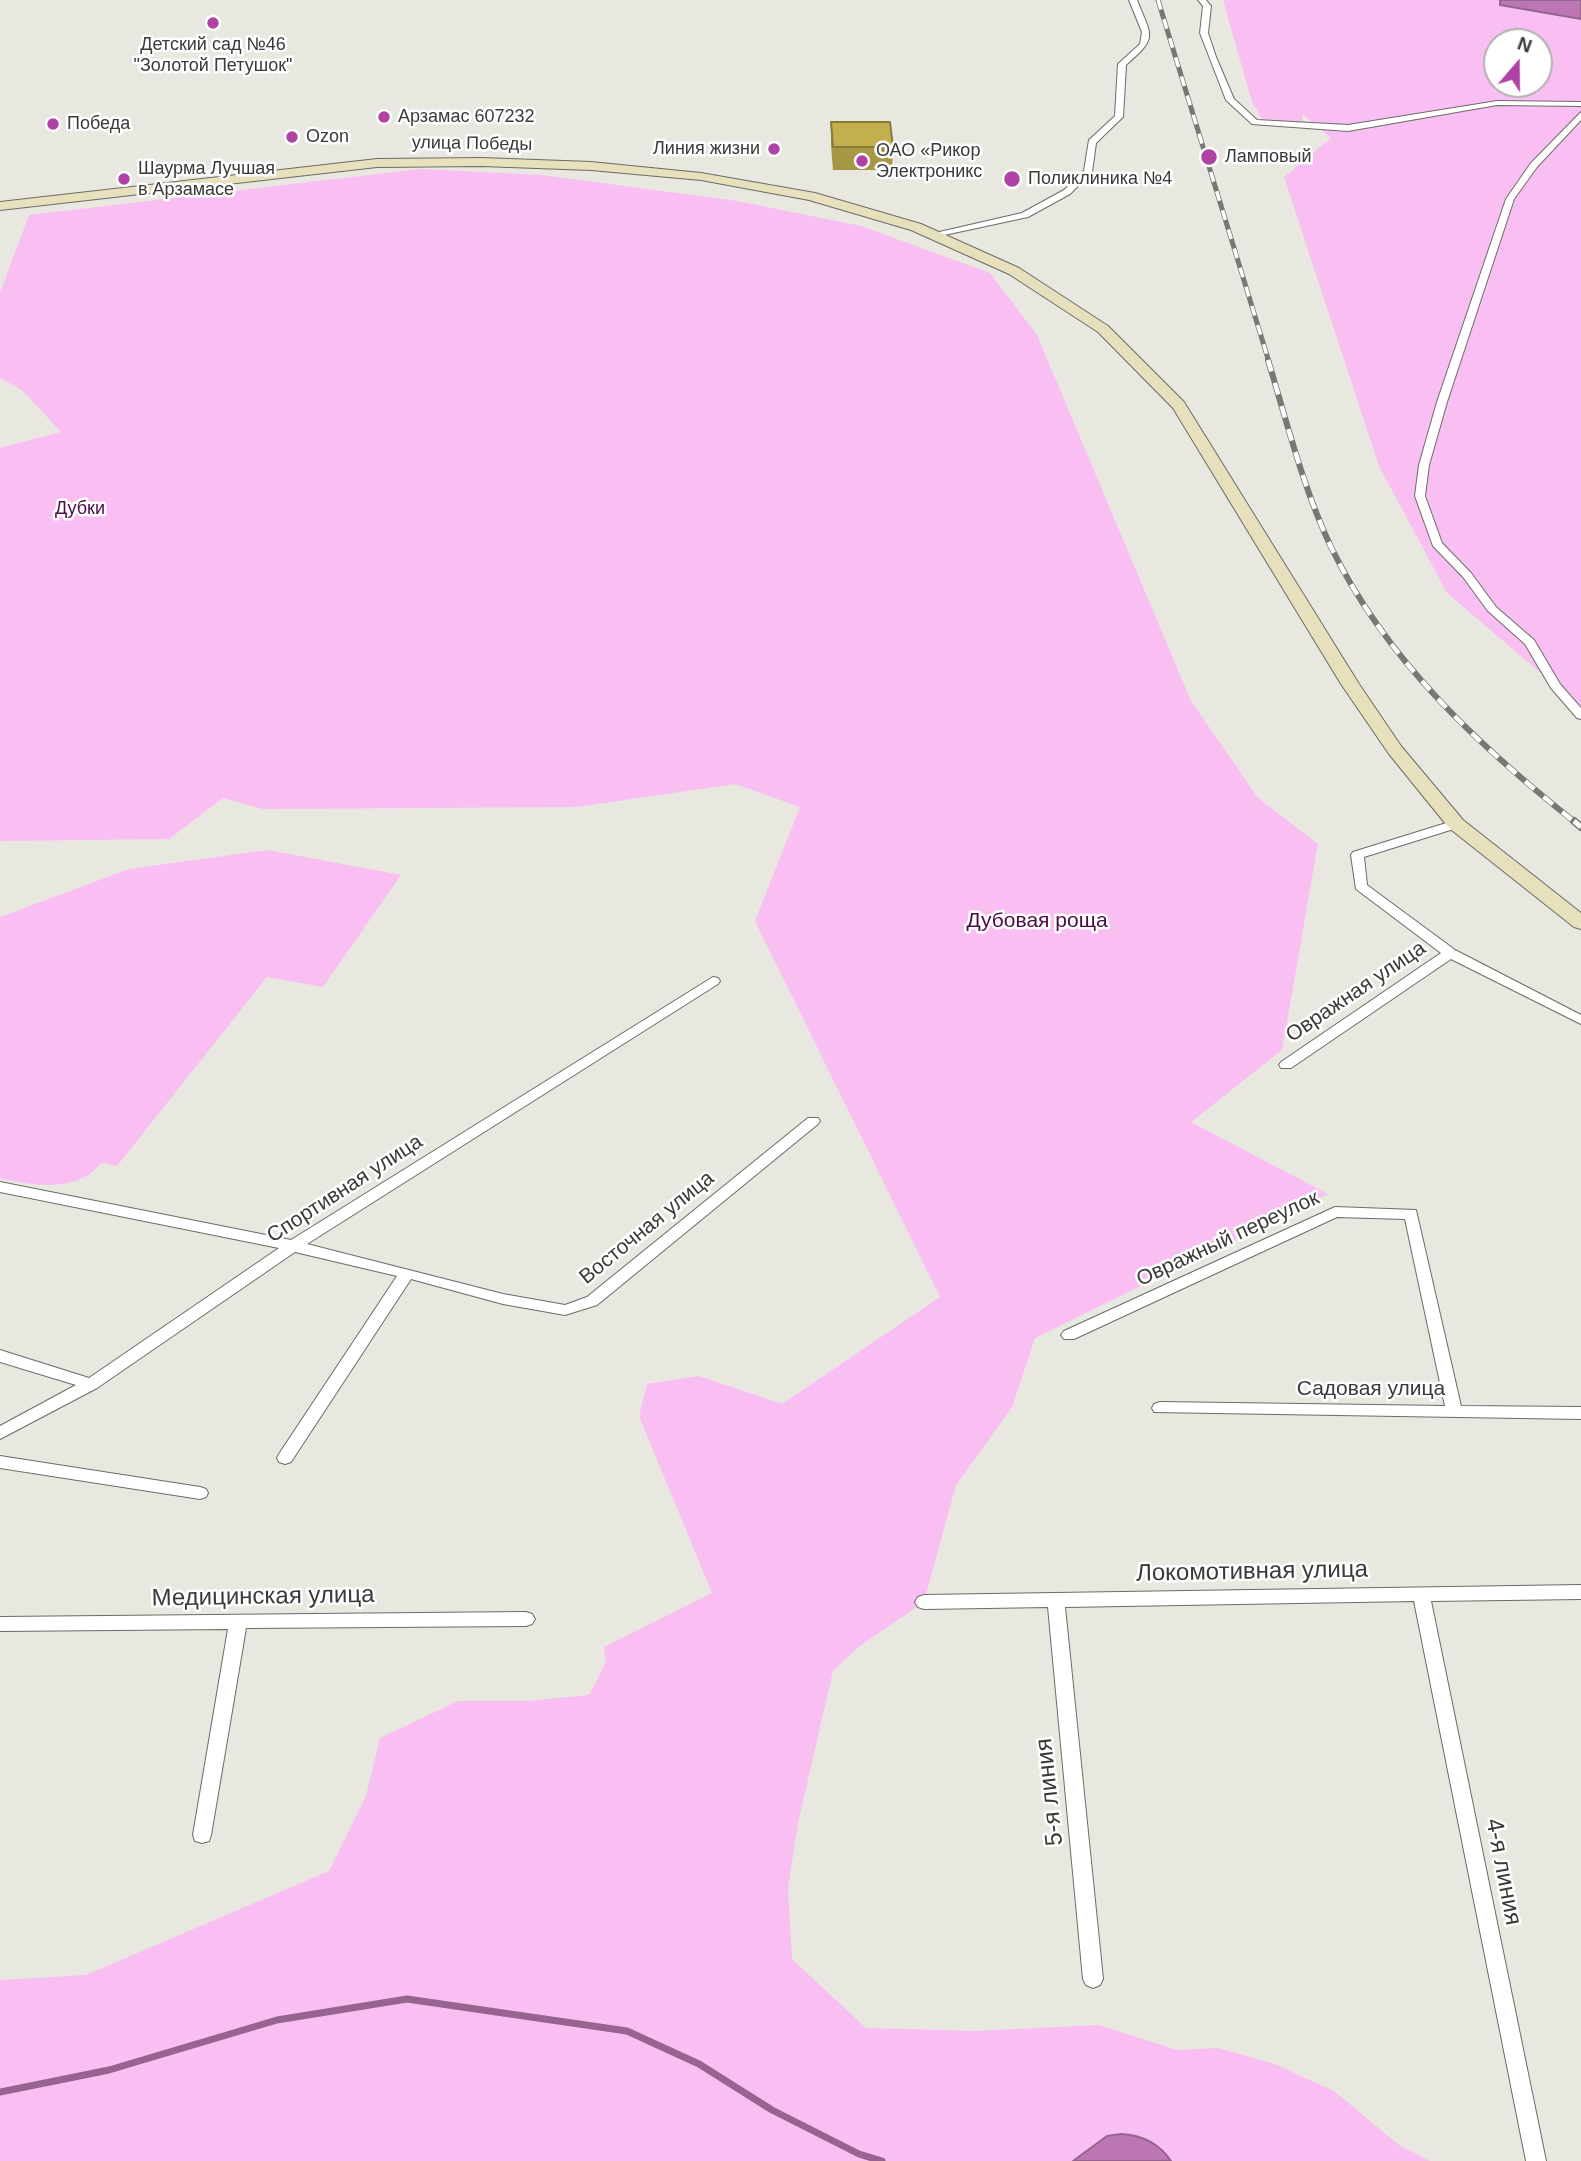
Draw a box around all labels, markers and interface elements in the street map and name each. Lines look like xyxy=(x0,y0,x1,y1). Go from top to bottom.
marker: Детский сад №46 "Золотой Петушок" xyxy=(205,15,221,31)
north arrow xyxy=(1483,28,1553,98)
text: N xyxy=(1515,32,1535,57)
place label: Детский сад №46 "Золотой Петушок" xyxy=(134,34,292,76)
place label: Арзамас 607232 xyxy=(398,106,535,128)
marker: Арзамас 607232 xyxy=(376,109,392,125)
place label: Победа xyxy=(67,113,130,135)
marker: Победа xyxy=(45,116,61,132)
place label: Ozon xyxy=(306,126,349,148)
marker: Ozon xyxy=(284,129,300,145)
street label: улица Победы xyxy=(412,132,532,156)
place label: Линия жизни xyxy=(653,138,760,160)
place label: ОАО «Рикор Электроникс xyxy=(876,140,982,182)
marker: Линия жизни xyxy=(766,141,782,157)
place label: Ламповый xyxy=(1225,146,1312,168)
marker: Ламповый xyxy=(1199,147,1219,167)
marker: ОАО «Рикор Электроникс xyxy=(854,153,870,169)
place label: Шаурма Лучшая в Арзамасе xyxy=(138,158,275,200)
place label: Поликлиника №4 xyxy=(1028,168,1172,190)
marker: Поликлиника №4 xyxy=(1002,169,1022,189)
marker: Шаурма Лучшая в Арзамасе xyxy=(116,171,132,187)
park label: Дубки xyxy=(55,498,105,520)
park label: Дубовая роща xyxy=(966,908,1108,934)
street label: Овражная улица xyxy=(1281,936,1431,1048)
street label: Спортивная улица xyxy=(263,1129,427,1249)
street label: Восточная улица xyxy=(575,1166,719,1290)
street label: Овражный переулок xyxy=(1133,1186,1323,1292)
street label: Садовая улица xyxy=(1297,1376,1445,1402)
street label: Локомотивная улица xyxy=(1136,1556,1368,1588)
street label: Медицинская улица xyxy=(151,1581,375,1613)
street label: 5-я линия xyxy=(1030,1737,1070,1847)
street label: 4-я линия xyxy=(1479,1816,1527,1928)

